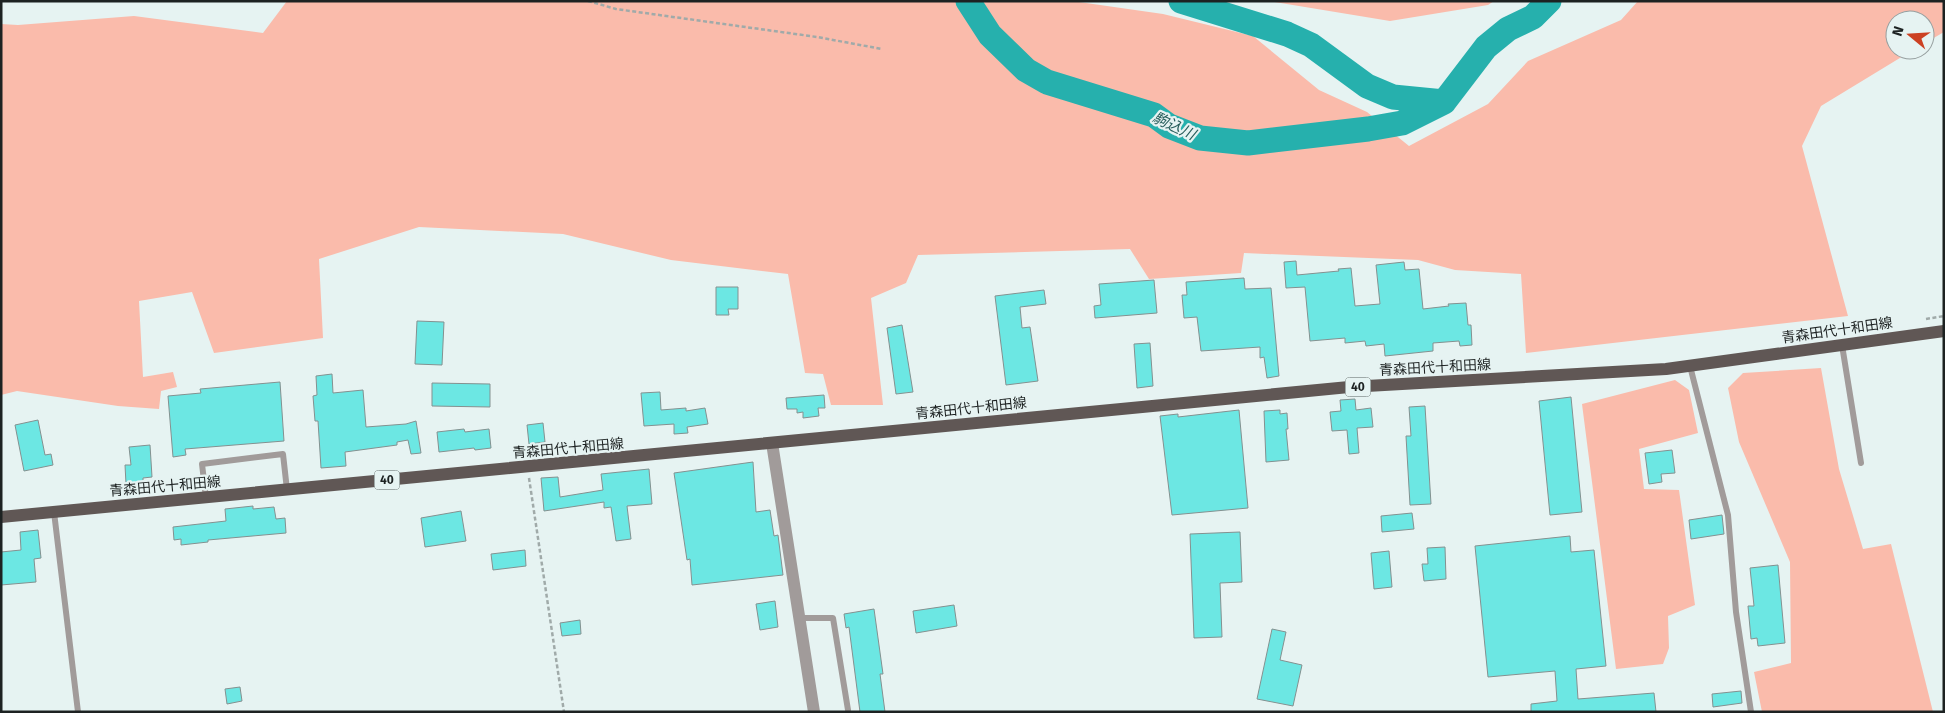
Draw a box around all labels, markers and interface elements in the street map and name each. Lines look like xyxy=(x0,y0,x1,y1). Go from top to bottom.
north arrow xyxy=(1885,10,1935,60)
text: N xyxy=(1889,24,1908,38)
water label: 駒込川 xyxy=(1150,108,1200,145)
street label: 青森田代十和田線 xyxy=(1780,314,1894,347)
street label: 青森田代十和田線 xyxy=(1379,356,1491,379)
road number: 40 xyxy=(1346,378,1370,397)
street label: 青森田代十和田線 xyxy=(914,394,1028,423)
street label: 青森田代十和田線 xyxy=(512,435,625,462)
road number: 40 xyxy=(374,470,400,490)
street label: 青森田代十和田線 xyxy=(109,473,222,500)

